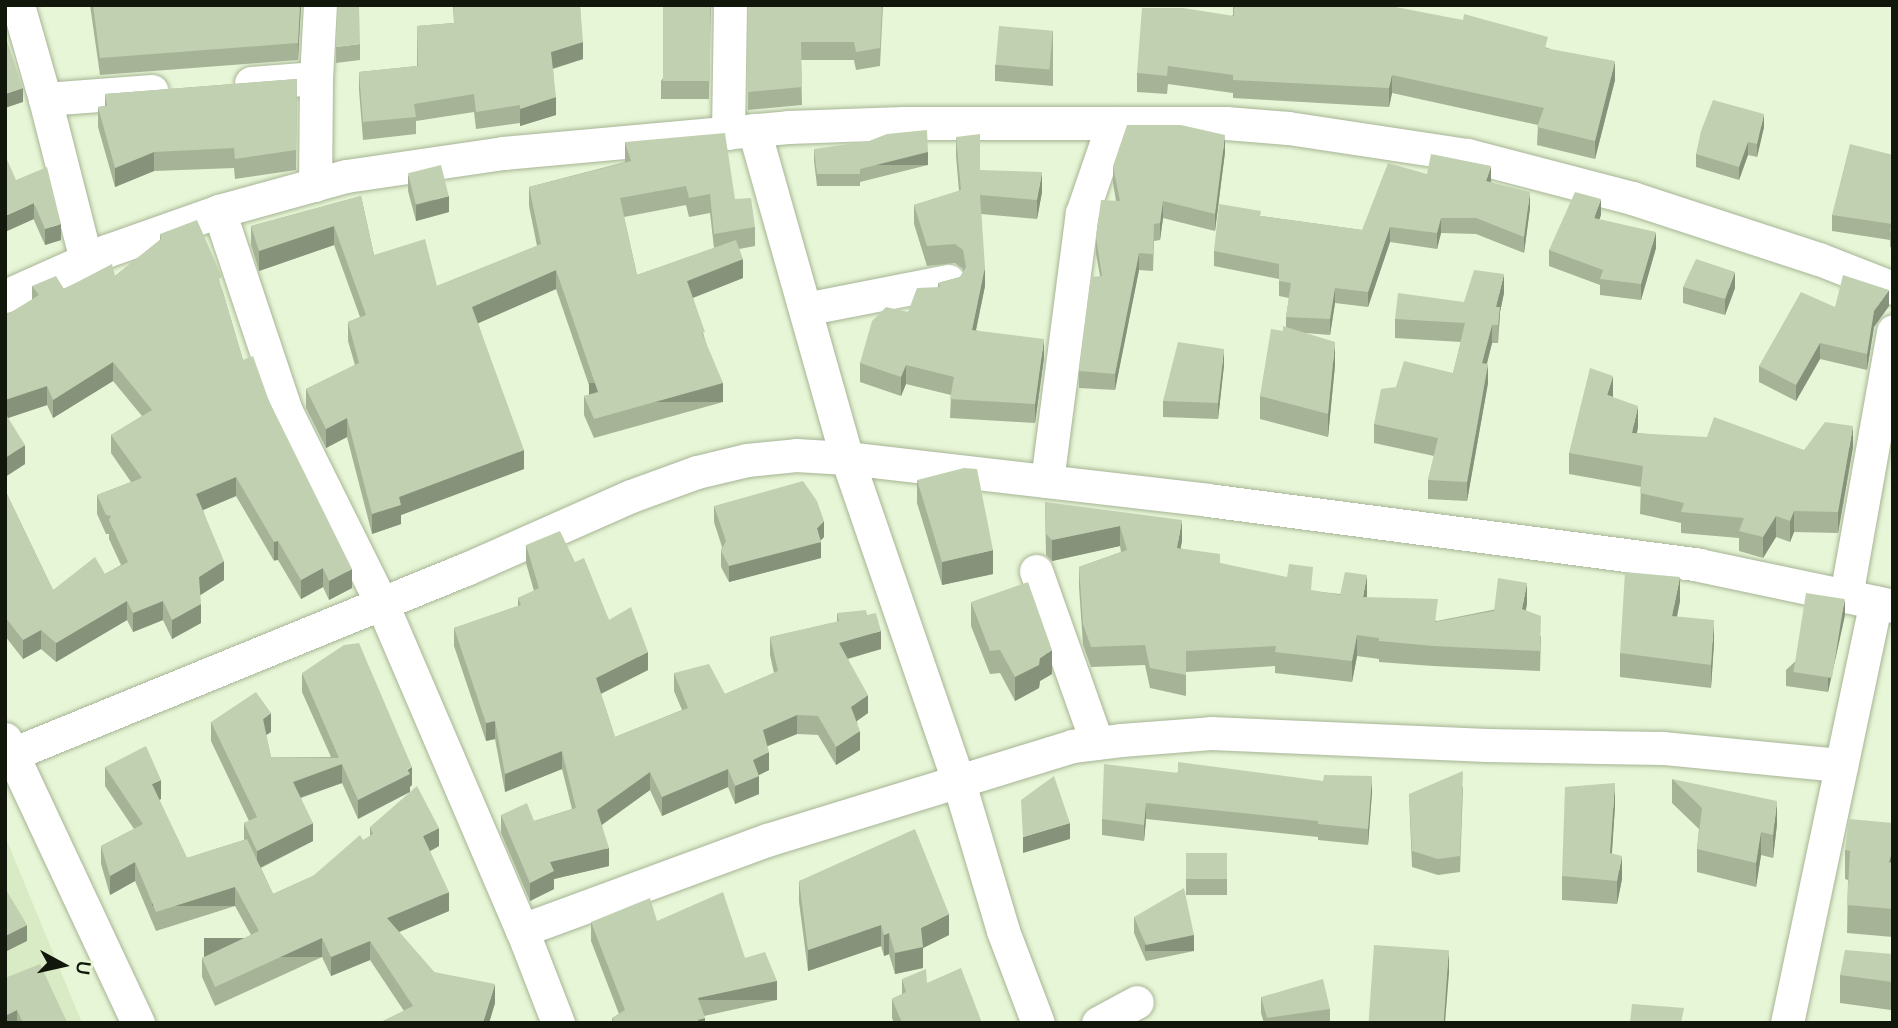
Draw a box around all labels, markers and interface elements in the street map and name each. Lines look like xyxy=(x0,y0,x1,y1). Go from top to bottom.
north arrow xyxy=(28,930,98,1000)
text: U xyxy=(71,959,97,977)

